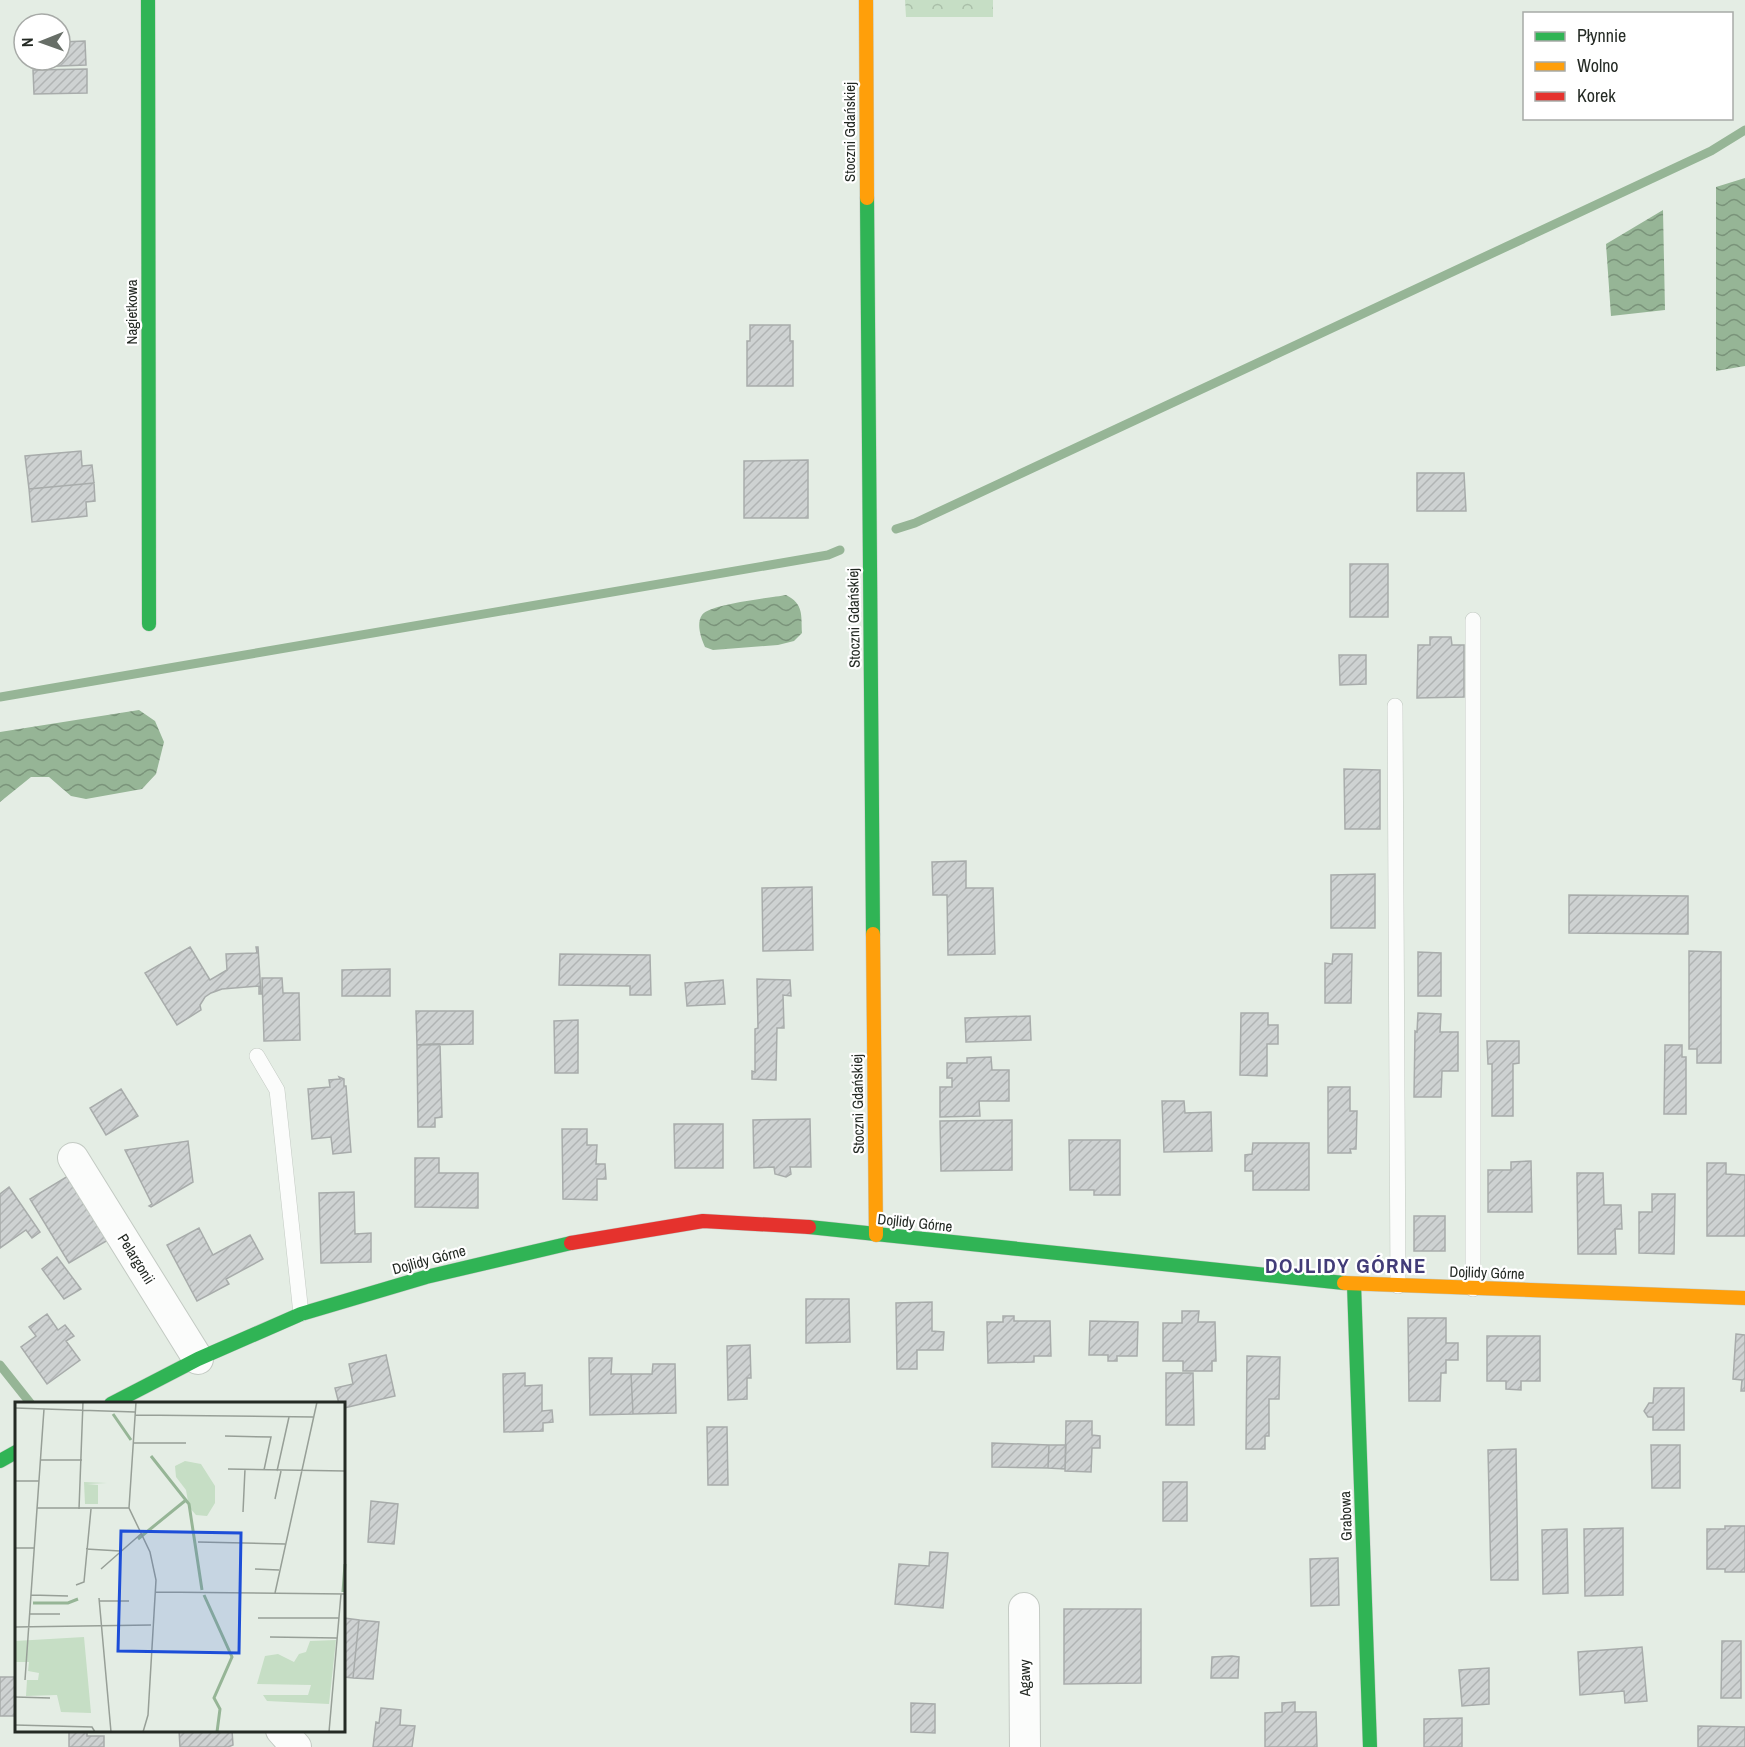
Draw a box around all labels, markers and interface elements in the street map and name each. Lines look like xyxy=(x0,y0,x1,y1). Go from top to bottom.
north arrow xyxy=(12,12,72,72)
legend xyxy=(1523,12,1733,120)
text: Płynnie xyxy=(1577,23,1626,48)
text: N xyxy=(16,37,38,47)
text: Wolno xyxy=(1577,53,1619,78)
street label: Stoczni Gdańskiej xyxy=(839,82,860,182)
text: Korek xyxy=(1577,83,1616,108)
street label: Nagietkowa xyxy=(121,279,142,344)
street label: Stoczni Gdańskiej xyxy=(842,568,865,668)
street label: Stoczni Gdańskiej xyxy=(846,1054,869,1154)
street label: Dojlidy Górne xyxy=(877,1208,954,1237)
street label: Pelargonii xyxy=(113,1229,160,1288)
street label: Dojlidy Górne xyxy=(390,1240,468,1279)
district label: DOJLIDY GÓRNE xyxy=(1265,1251,1427,1280)
street label: Dojlidy Górne xyxy=(1449,1261,1525,1284)
inset map xyxy=(15,1402,345,1732)
street label: Grabowa xyxy=(1334,1491,1357,1541)
street label: Agawy xyxy=(1014,1659,1035,1698)

